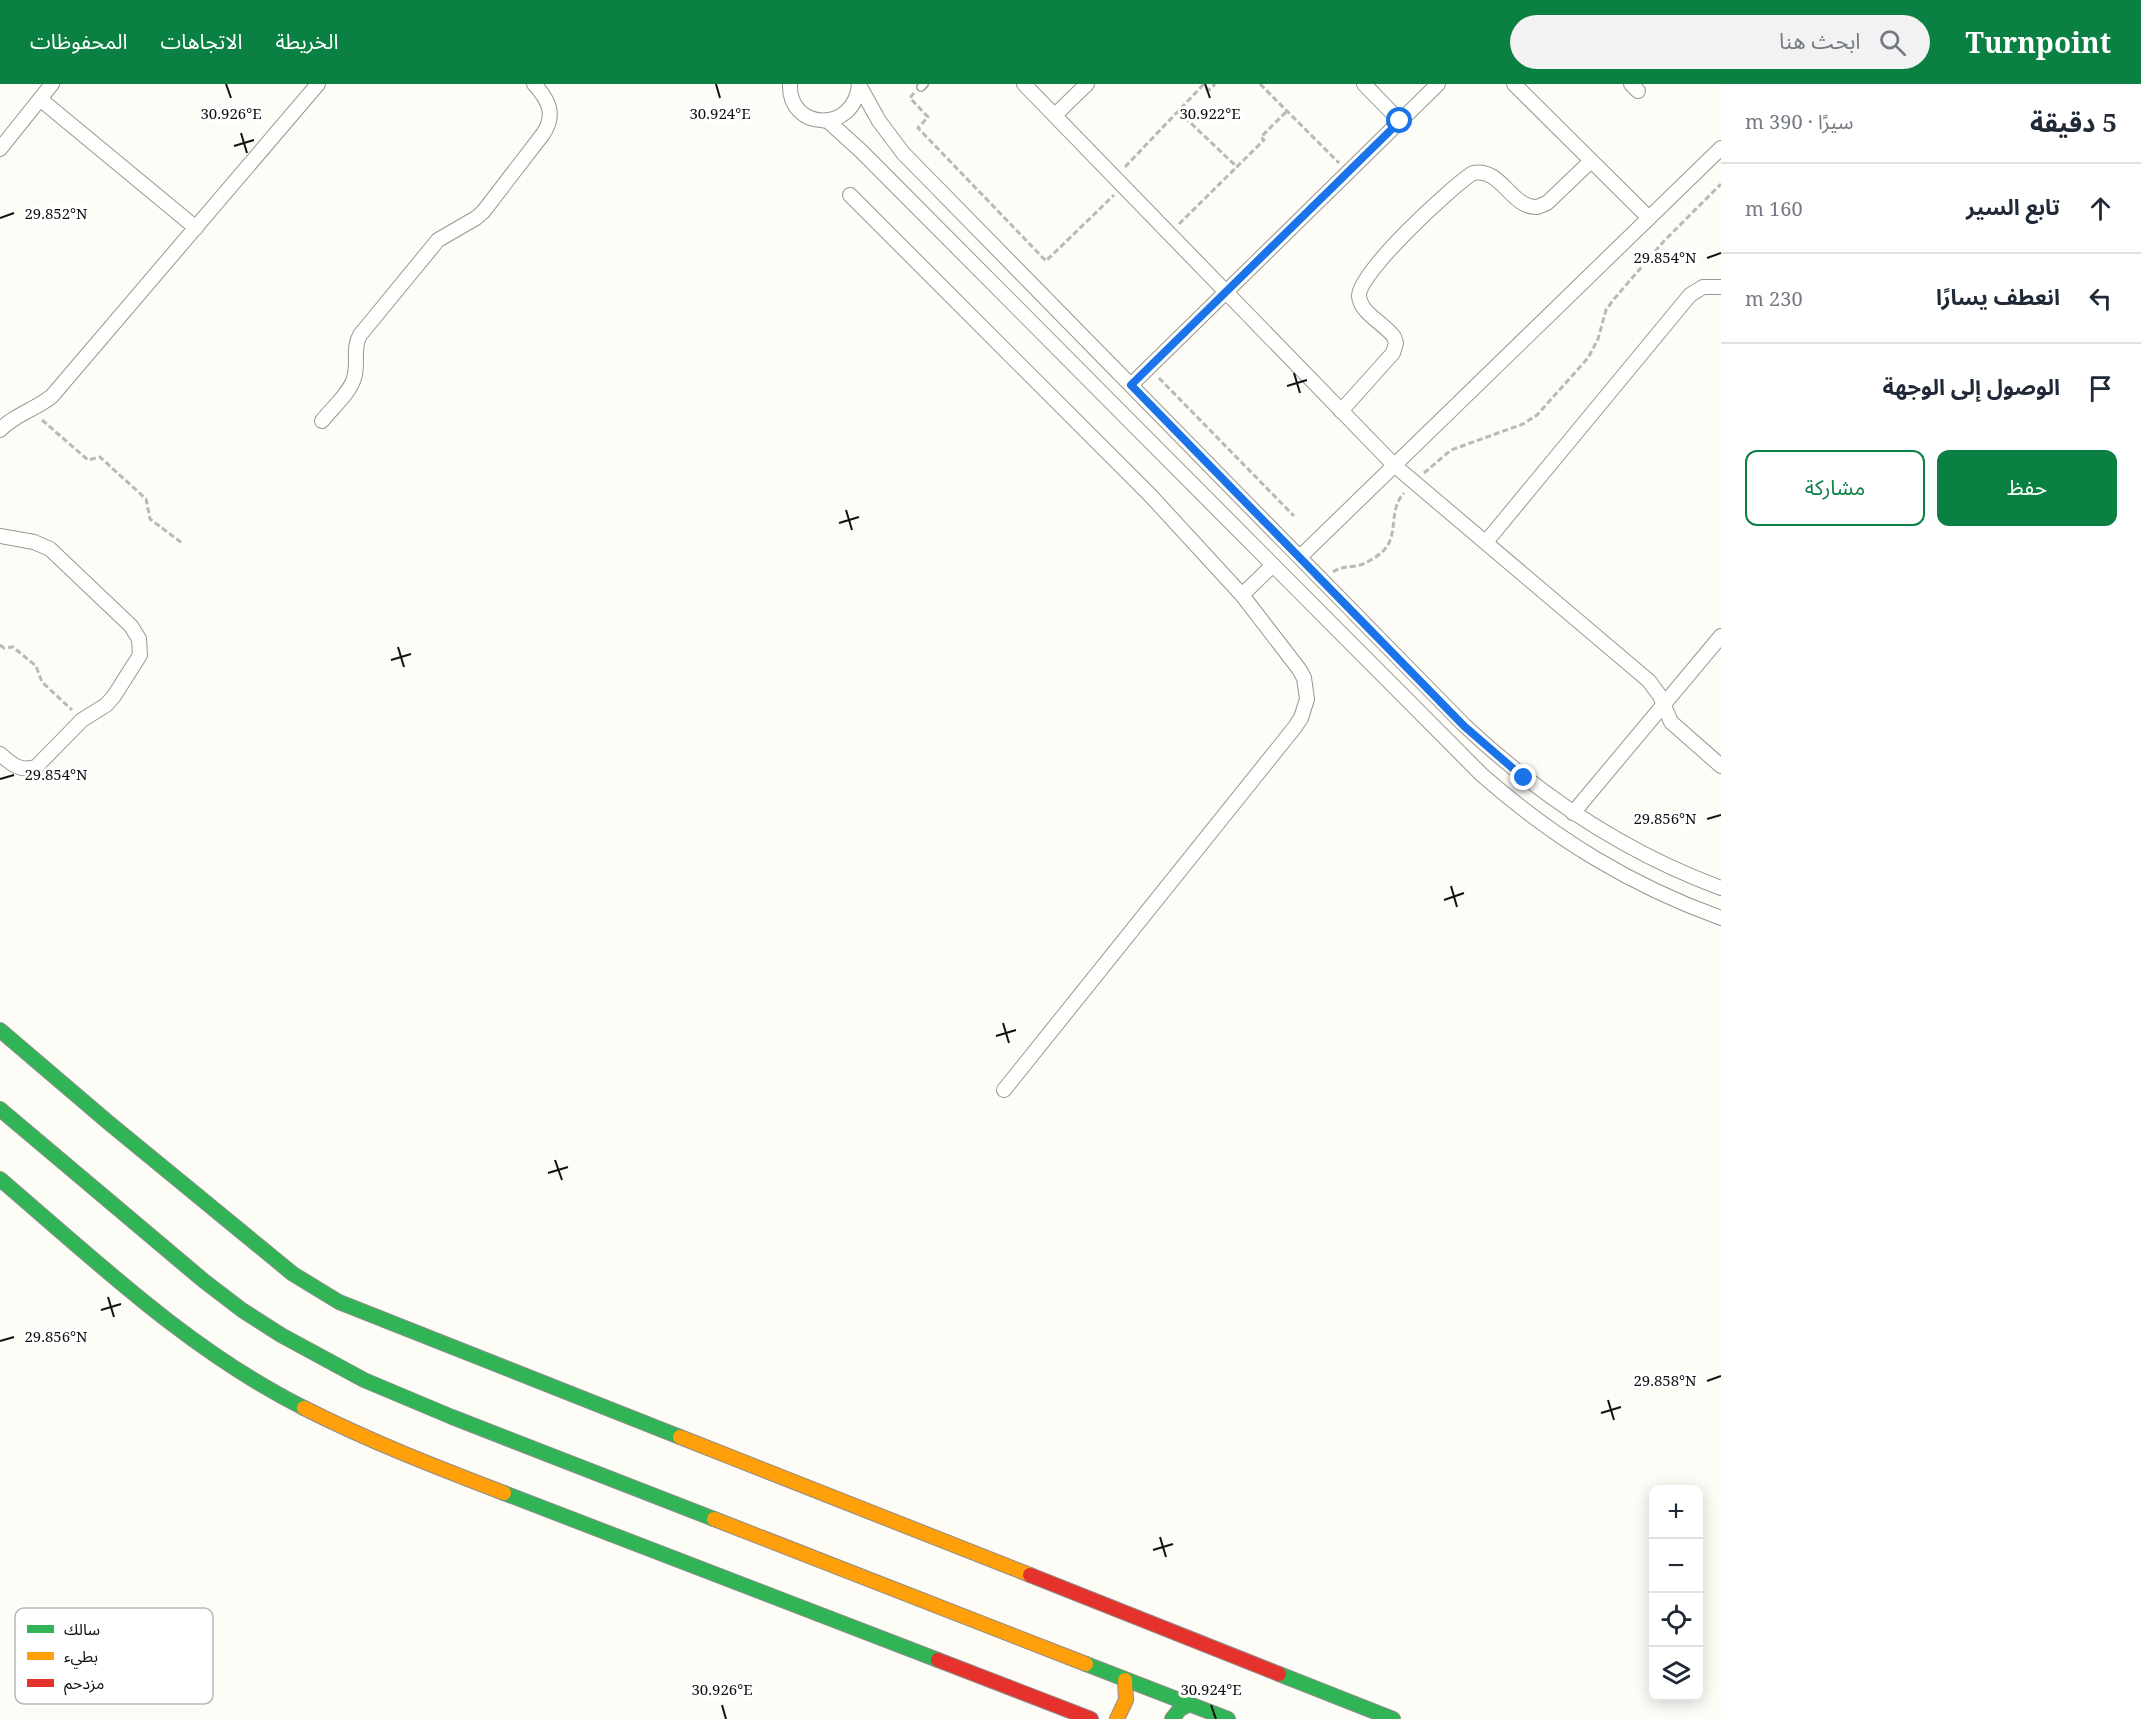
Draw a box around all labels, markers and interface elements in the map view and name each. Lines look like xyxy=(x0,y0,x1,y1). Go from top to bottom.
search box xyxy=(1510,15,1930,69)
text: Turnpoint xyxy=(1966,23,2111,61)
text: ابحث هنا xyxy=(1779,25,1861,55)
icon: search xyxy=(1876,26,1909,59)
text: المحفوظات xyxy=(30,27,127,55)
text: الاتجاهات xyxy=(160,27,242,55)
text: الخريطة xyxy=(275,27,338,55)
text: 30.926°E xyxy=(200,103,262,123)
text: 30.924°E xyxy=(689,103,751,123)
text: 30.922°E xyxy=(1179,103,1241,123)
text: 5 دقيقة xyxy=(2030,104,2117,140)
route start xyxy=(1386,107,1412,133)
text: سيرًا · 390 m xyxy=(1745,108,1853,135)
text: تابع السير xyxy=(1966,191,2060,221)
icon: ahead xyxy=(2084,192,2117,225)
text: 160 m xyxy=(1745,195,1803,222)
text: 29.852°N xyxy=(24,203,88,223)
text: 29.854°N xyxy=(1633,247,1697,267)
text: انعطف يسارًا xyxy=(1936,281,2060,311)
icon: left xyxy=(2084,282,2117,315)
text: 230 m xyxy=(1745,285,1803,312)
text: الوصول إلى الوجهة xyxy=(1882,371,2060,401)
icon: arrive xyxy=(2084,372,2117,405)
button: مشاركة xyxy=(1745,450,1925,526)
button: حفظ xyxy=(1937,450,2117,526)
text: 29.854°N xyxy=(24,764,88,784)
route end xyxy=(1510,764,1536,790)
text: 29.856°N xyxy=(1633,808,1697,828)
text: 29.856°N xyxy=(24,1326,88,1346)
text: 29.858°N xyxy=(1633,1370,1697,1390)
map controls xyxy=(1649,1485,1703,1701)
button: + xyxy=(1649,1485,1703,1539)
button: − xyxy=(1649,1539,1703,1593)
button: locate xyxy=(1649,1593,1703,1647)
legend xyxy=(15,1608,213,1704)
text: سالك xyxy=(64,1618,100,1640)
text: بطيء xyxy=(64,1645,98,1669)
button: layers xyxy=(1649,1647,1703,1701)
text: مزدحم xyxy=(64,1672,104,1696)
text: 30.926°E xyxy=(691,1679,753,1699)
text: 30.924°E xyxy=(1180,1679,1242,1699)

